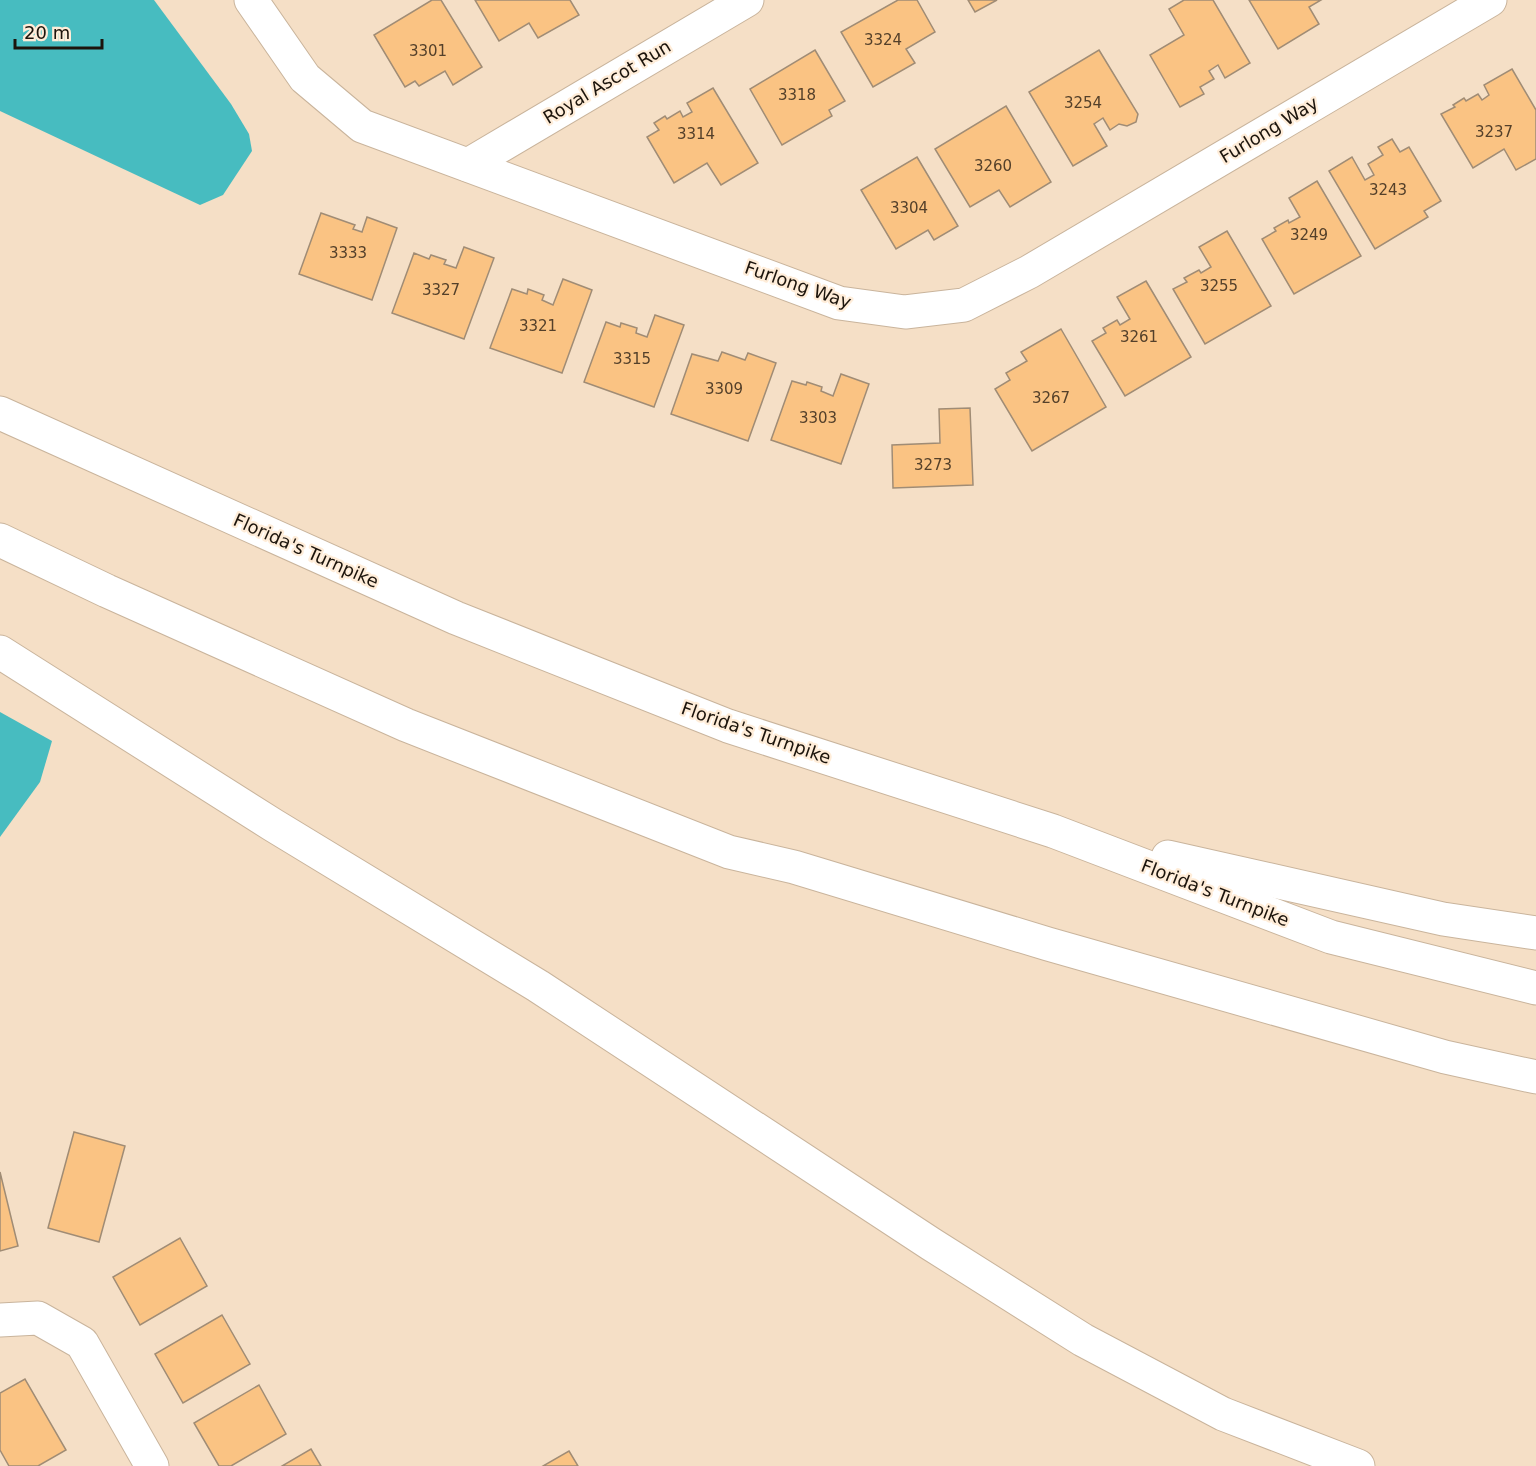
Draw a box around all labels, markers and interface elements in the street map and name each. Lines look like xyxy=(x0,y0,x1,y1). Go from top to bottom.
scale bar xyxy=(15,12,102,50)
text: 20 m xyxy=(24,22,70,43)
house number: 3324 xyxy=(864,31,902,49)
street label: Royal Ascot Run xyxy=(539,35,674,128)
house number: 3301 xyxy=(409,42,447,60)
house number: 3318 xyxy=(778,86,816,104)
street label: Furlong Way xyxy=(1216,92,1322,167)
house number: 3254 xyxy=(1064,94,1102,112)
house number: 3237 xyxy=(1475,123,1513,141)
house number: 3314 xyxy=(677,125,715,143)
house number: 3260 xyxy=(974,157,1012,175)
house number: 3243 xyxy=(1369,181,1407,199)
house number: 3304 xyxy=(890,199,928,217)
house number: 3249 xyxy=(1290,226,1328,244)
house number: 3333 xyxy=(329,244,367,262)
street label: Furlong Way xyxy=(742,257,854,313)
house number: 3255 xyxy=(1200,277,1238,295)
house number: 3327 xyxy=(422,281,460,299)
house number: 3321 xyxy=(519,317,557,335)
house number: 3261 xyxy=(1120,328,1158,346)
house number: 3315 xyxy=(613,350,651,368)
house number: 3309 xyxy=(705,380,743,398)
house number: 3267 xyxy=(1032,389,1070,407)
house number: 3303 xyxy=(799,409,837,427)
house number: 3273 xyxy=(914,456,952,474)
street label: Florida's Turnpike xyxy=(230,509,382,592)
street label: Florida's Turnpike xyxy=(679,697,834,768)
street label: Florida's Turnpike xyxy=(1138,855,1292,930)

